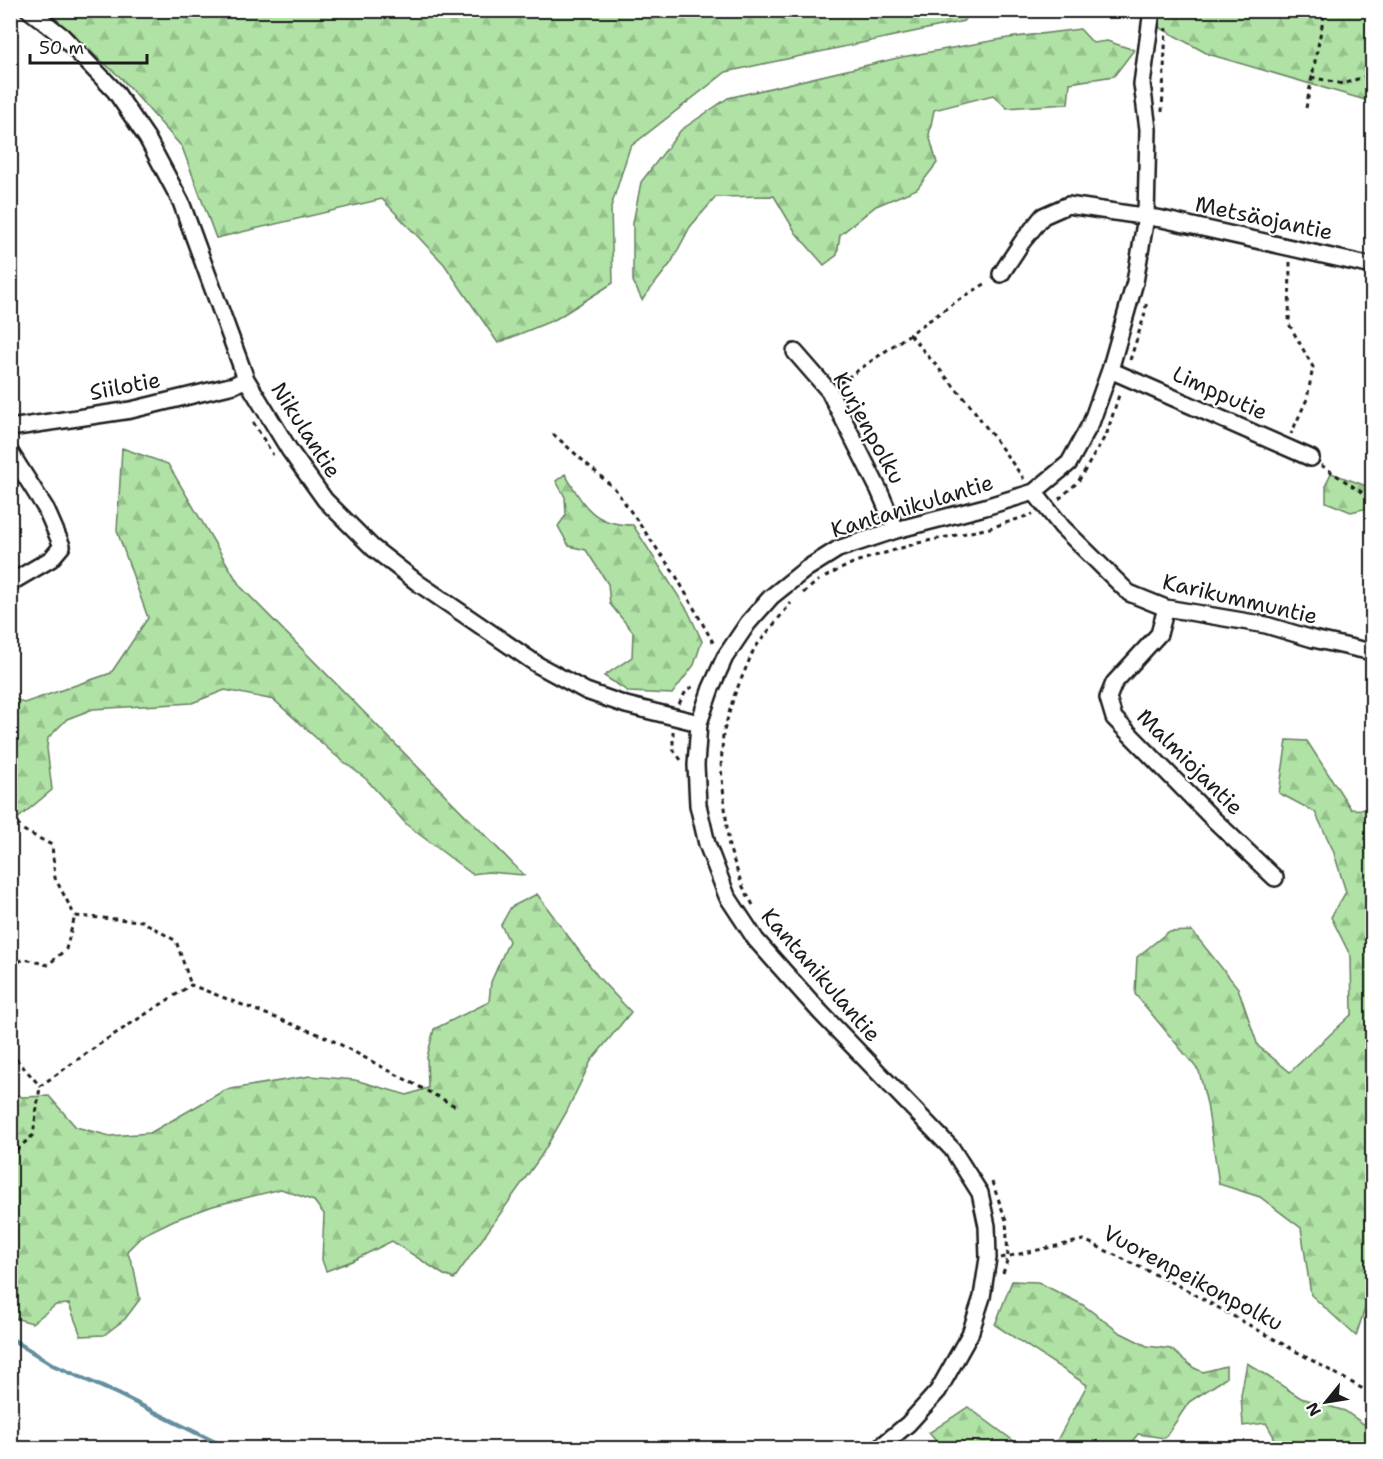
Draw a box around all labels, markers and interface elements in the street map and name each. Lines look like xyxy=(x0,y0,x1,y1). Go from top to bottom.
scale bar xyxy=(30,27,147,65)
text: 50 m xyxy=(39,36,84,60)
street label: Metsäojantie xyxy=(1192,189,1336,247)
street label: Limpputie xyxy=(1168,359,1272,427)
street label: Siilotie xyxy=(87,365,163,407)
street label: Kurjenpolku xyxy=(826,367,912,489)
street label: Nikulantie xyxy=(264,377,348,483)
street label: Kantanikulantie xyxy=(827,468,997,544)
street label: Karikummuntie xyxy=(1160,567,1320,631)
street label: Malmiojantie xyxy=(1130,702,1250,822)
street label: Kantanikulantie xyxy=(755,902,887,1048)
street label: Vuorenpeikonpolku xyxy=(1098,1218,1288,1338)
north arrow xyxy=(1296,1372,1356,1432)
text: N xyxy=(1301,1399,1326,1420)

